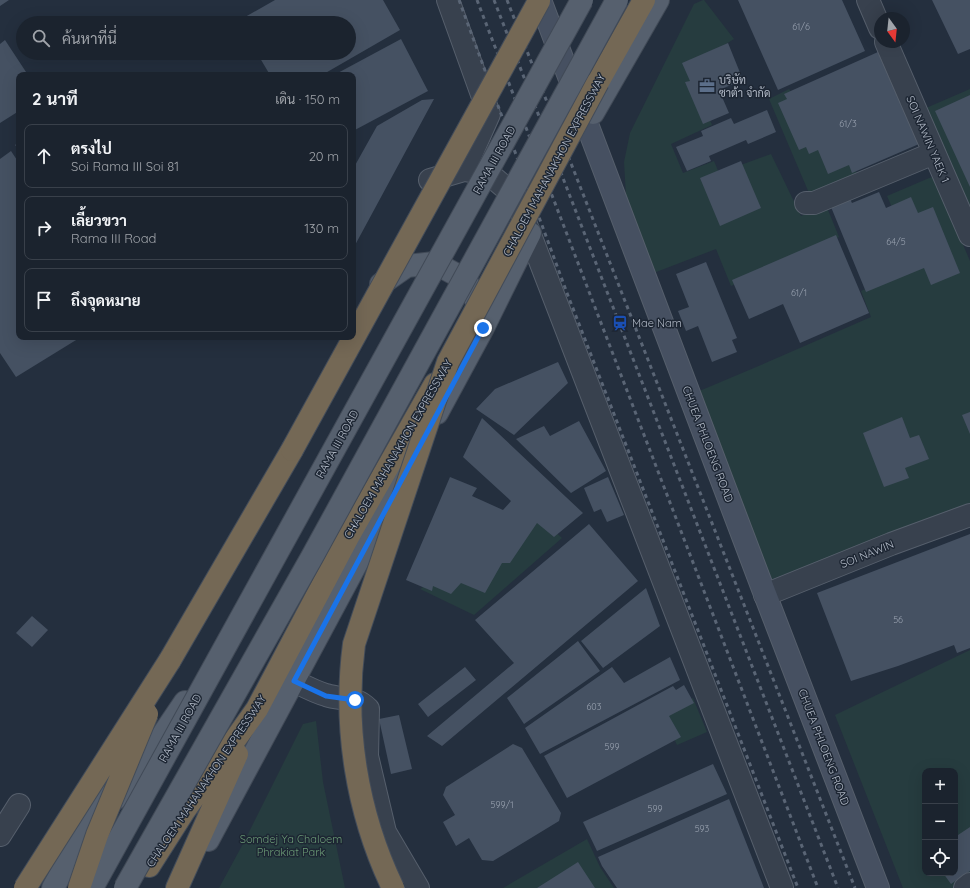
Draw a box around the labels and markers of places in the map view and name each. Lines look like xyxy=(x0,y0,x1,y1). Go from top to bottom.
place label: บริษัท ซาต้า จำกัด xyxy=(719,73,770,100)
office icon: บริษัท ซาต้า จำกัด xyxy=(698,77,716,95)
station icon: Mae Nam xyxy=(611,314,629,332)
place label: Mae Nam xyxy=(632,316,682,330)

